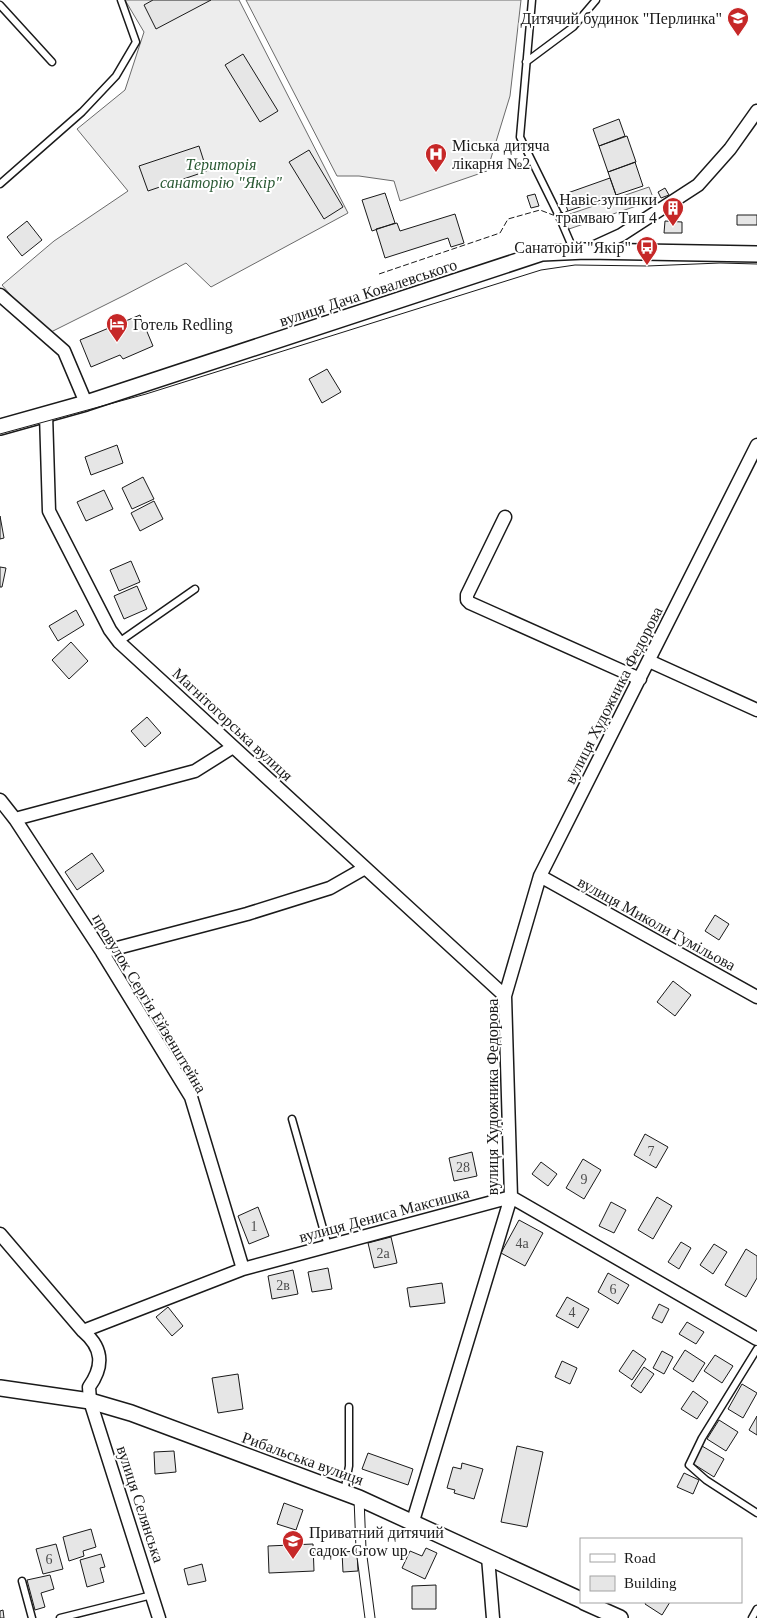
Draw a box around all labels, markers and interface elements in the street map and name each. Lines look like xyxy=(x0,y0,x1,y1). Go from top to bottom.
school or university icon: Дитячий будинок "Перлинка" xyxy=(726,6,750,37)
place label: Дитячий будинок "Перлинка" xyxy=(520,10,722,28)
place label: Міська дитяча лікарня №2 xyxy=(452,137,550,173)
hospital icon: Міська дитяча лікарня №2 xyxy=(424,142,448,173)
park label: Територія санаторію "Якір" xyxy=(160,156,282,192)
place label: Навіс зупинки трамваю Тип 4 xyxy=(556,191,657,227)
building icon: Навіс зупинки трамваю Тип 4 xyxy=(661,196,685,227)
bus stop icon: Санаторій "Якір" xyxy=(635,235,659,266)
place label: Санаторій "Якір" xyxy=(514,239,631,257)
street label: вулиця Дача Ковалевського xyxy=(277,256,459,330)
hotel icon: Готель Redling xyxy=(105,312,129,343)
place label: Готель Redling xyxy=(133,316,233,334)
street label: вулиця Художника Федорова xyxy=(561,604,667,787)
street label: Магнітогорська вулиця xyxy=(169,664,297,786)
street label: вулиця Миколи Гумільова xyxy=(574,873,739,975)
street label: провулок Сергія Ейзенштейна xyxy=(88,911,210,1096)
street label: вулиця Художника Федорова xyxy=(484,999,502,1195)
house number: 7 xyxy=(648,1144,655,1159)
house number: 28 xyxy=(456,1160,470,1175)
house number: 9 xyxy=(581,1172,588,1187)
street label: вулиця Дениса Максишка xyxy=(297,1184,472,1246)
house number: 1 xyxy=(251,1219,258,1234)
house number: 4а xyxy=(515,1236,529,1251)
house number: 2а xyxy=(376,1246,390,1261)
house number: 2в xyxy=(276,1278,290,1293)
house number: 6 xyxy=(610,1282,617,1297)
house number: 4 xyxy=(569,1305,576,1320)
street label: Рибальська вулиця xyxy=(239,1429,366,1489)
street label: вулиця Селянська xyxy=(113,1444,167,1565)
place label: Приватний дитячий садок Grow up xyxy=(309,1524,444,1560)
school or university icon: Приватний дитячий садок Grow up xyxy=(281,1529,305,1560)
legend xyxy=(580,1538,742,1603)
text: Road xyxy=(624,1550,656,1566)
house number: 6 xyxy=(46,1552,53,1567)
text: Building xyxy=(624,1575,677,1591)

